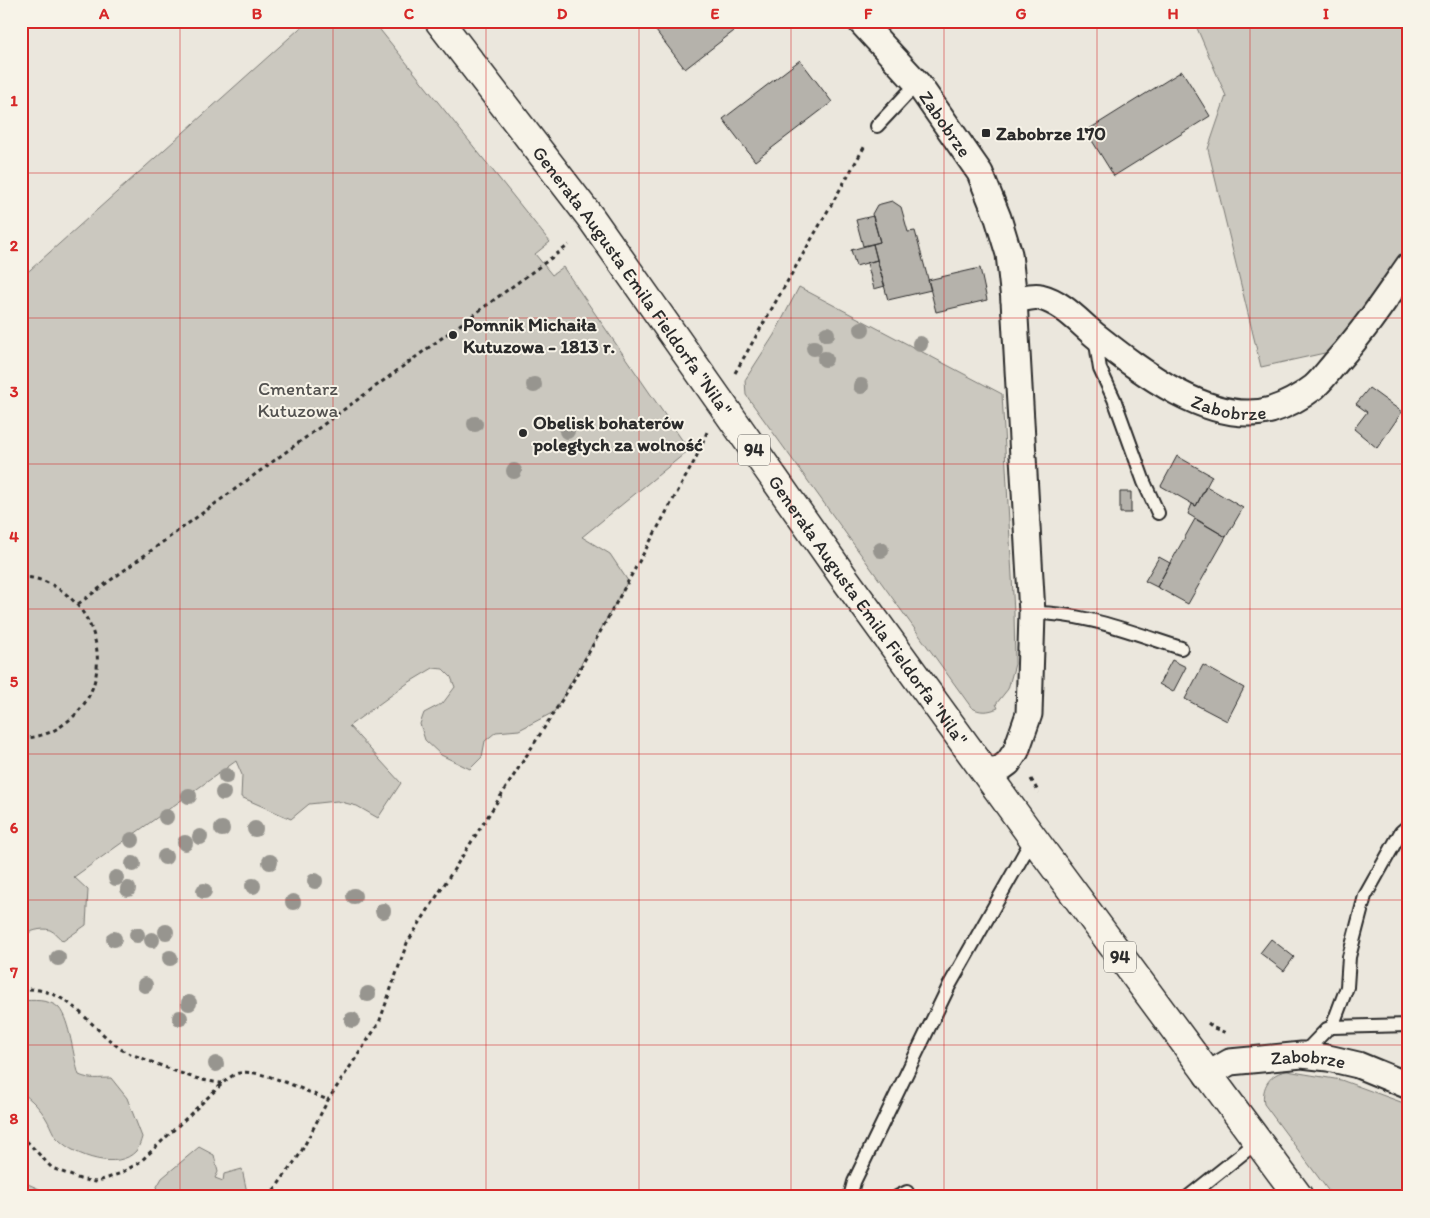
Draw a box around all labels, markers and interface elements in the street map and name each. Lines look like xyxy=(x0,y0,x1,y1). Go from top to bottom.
text: A xyxy=(98,4,110,23)
text: B xyxy=(252,4,263,23)
text: C xyxy=(404,4,415,23)
text: D xyxy=(557,4,568,23)
text: E xyxy=(711,4,720,23)
text: F xyxy=(864,4,873,23)
text: G xyxy=(1015,4,1027,23)
text: H xyxy=(1167,4,1179,23)
text: I xyxy=(1323,4,1329,23)
street label: Zabobrze xyxy=(915,86,977,161)
text: 1 xyxy=(10,91,18,110)
place label: Zabobrze 170 xyxy=(996,122,1106,145)
marker: Zabobrze 170 xyxy=(980,127,992,139)
street label: Generała Augusta Emila Fieldorfa "Nila" xyxy=(528,141,738,420)
text: 2 xyxy=(10,236,19,255)
place label: Pomnik Michaiła Kutuzowa - 1813 r. xyxy=(463,313,615,358)
marker: Pomnik Michaiła Kutuzowa - 1813 r. xyxy=(447,329,459,341)
park label: Cmentarz Kutuzowa xyxy=(257,377,339,422)
text: 3 xyxy=(10,382,19,401)
street label: Zabobrze xyxy=(1188,389,1268,425)
place label: Obelisk bohaterów poległych za wolność xyxy=(532,411,703,456)
marker: Obelisk bohaterów poległych za wolność xyxy=(517,427,529,439)
road number: 94 xyxy=(738,434,770,466)
street label: Generała Augusta Emila Fieldorfa "Nila" xyxy=(764,470,973,749)
text: 4 xyxy=(9,527,19,546)
text: 5 xyxy=(10,672,19,691)
text: 6 xyxy=(10,818,19,837)
road number: 94 xyxy=(1104,942,1136,972)
text: 7 xyxy=(9,963,18,982)
street label: Zabobrze xyxy=(1269,1043,1348,1073)
text: 8 xyxy=(10,1109,19,1128)

